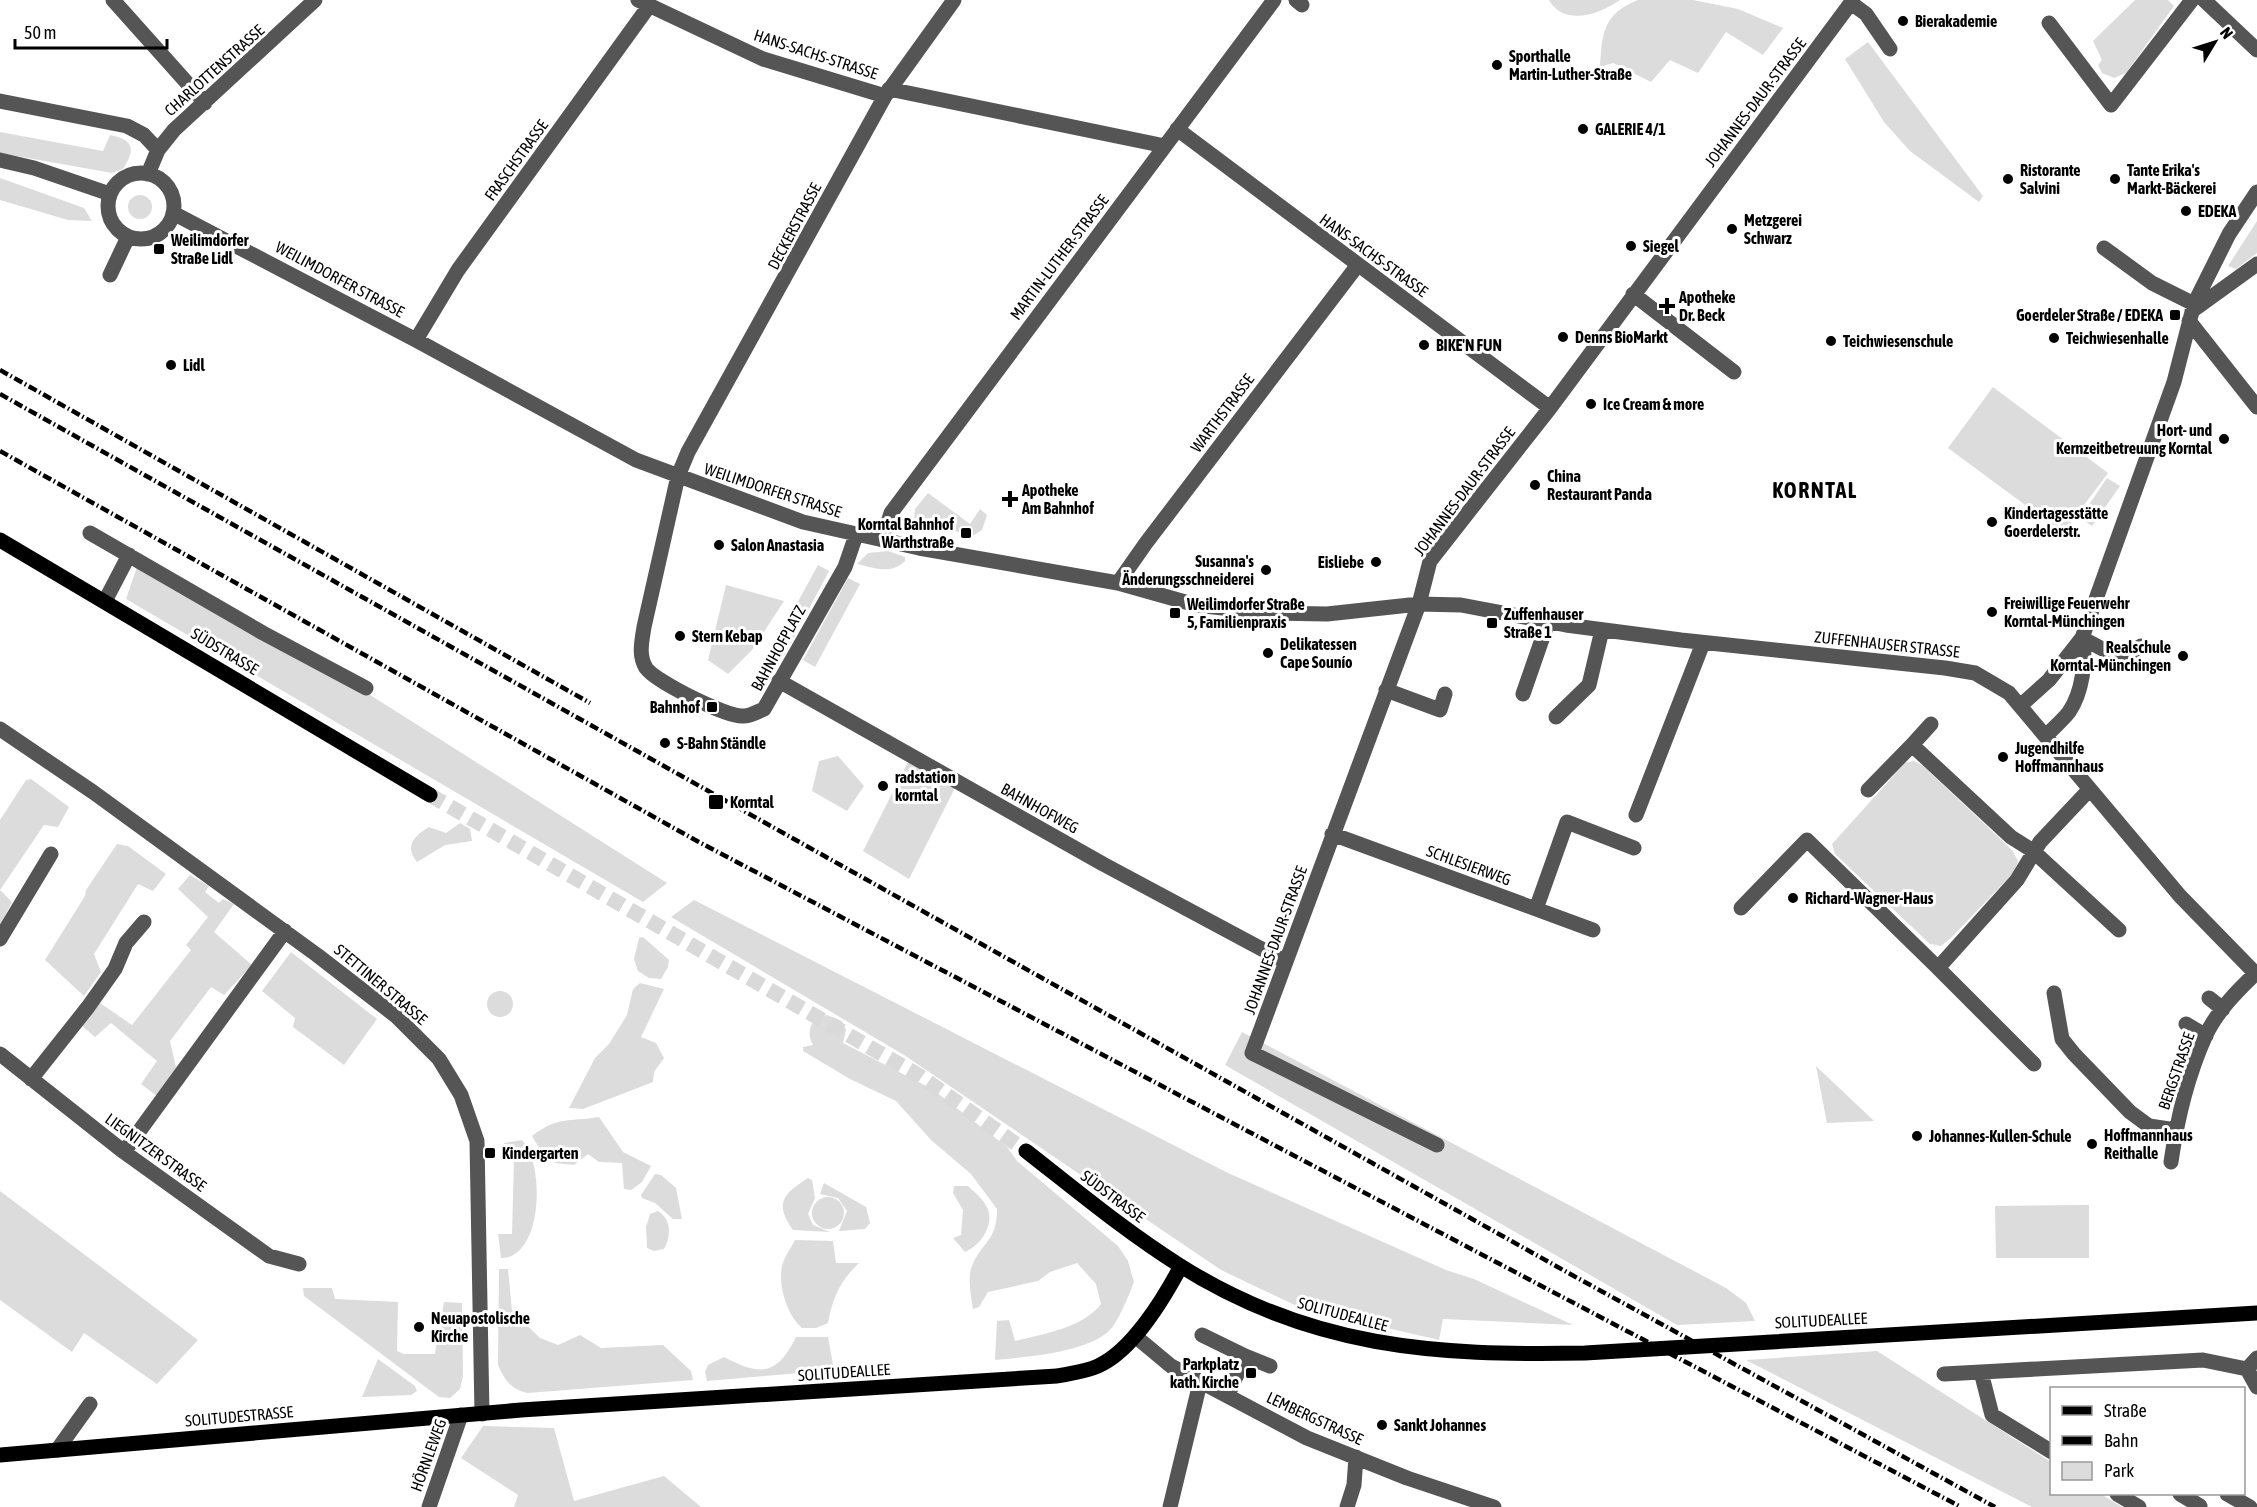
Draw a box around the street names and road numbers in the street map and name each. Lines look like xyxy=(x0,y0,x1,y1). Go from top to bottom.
street label: CHARLOTTENSTRASSE xyxy=(161,21,267,119)
street label: HANS-SACHS-STRASSE xyxy=(752,26,880,83)
street label: JOHANNES-DAUR-STRASSE xyxy=(1701,34,1809,170)
street label: FRASCHSTRASSE xyxy=(481,116,551,204)
street label: DECKERSTRASSE xyxy=(764,179,824,272)
street label: MARTIN-LUTHER-STRASSE xyxy=(1006,191,1112,323)
street label: HANS-SACHS-STRASSE xyxy=(1317,210,1432,300)
street label: WEILIMDORFER STRASSE xyxy=(273,237,408,321)
street label: WARTHSTRASSE xyxy=(1187,370,1257,456)
street label: JOHANNES-DAUR-STRASSE xyxy=(1410,423,1518,559)
street label: WEILIMDORFER STRASSE xyxy=(702,459,844,521)
street label: BAHNHOFPLATZ xyxy=(747,602,809,694)
street label: SÜDSTRASSE xyxy=(188,624,262,678)
street label: ZUFFENHAUSER STRASSE xyxy=(1813,627,1961,661)
street label: BAHNHOFWEG xyxy=(998,779,1082,837)
street label: SCHLESIERWEG xyxy=(1424,841,1514,889)
street label: JOHANNES-DAUR-STRASSE xyxy=(1240,863,1310,1016)
street label: STETTINER STRASSE xyxy=(331,940,431,1028)
street label: BERGSTRASSE xyxy=(2154,1030,2198,1112)
street label: LIEGNITZER STRASSE xyxy=(102,1109,210,1195)
street label: SÜDSTRASSE xyxy=(1078,1166,1148,1226)
street label: SOLITUDEALLEE xyxy=(1296,1293,1390,1335)
street label: SOLITUDEALLEE xyxy=(1774,1309,1868,1331)
street label: SOLITUDEALLEE xyxy=(797,1360,891,1384)
street label: LEMBERGSTRASSE xyxy=(1264,1388,1366,1448)
street label: SOLITUDESTRASSE xyxy=(184,1402,294,1430)
street label: HÖRNLEWEG xyxy=(407,1416,449,1494)

